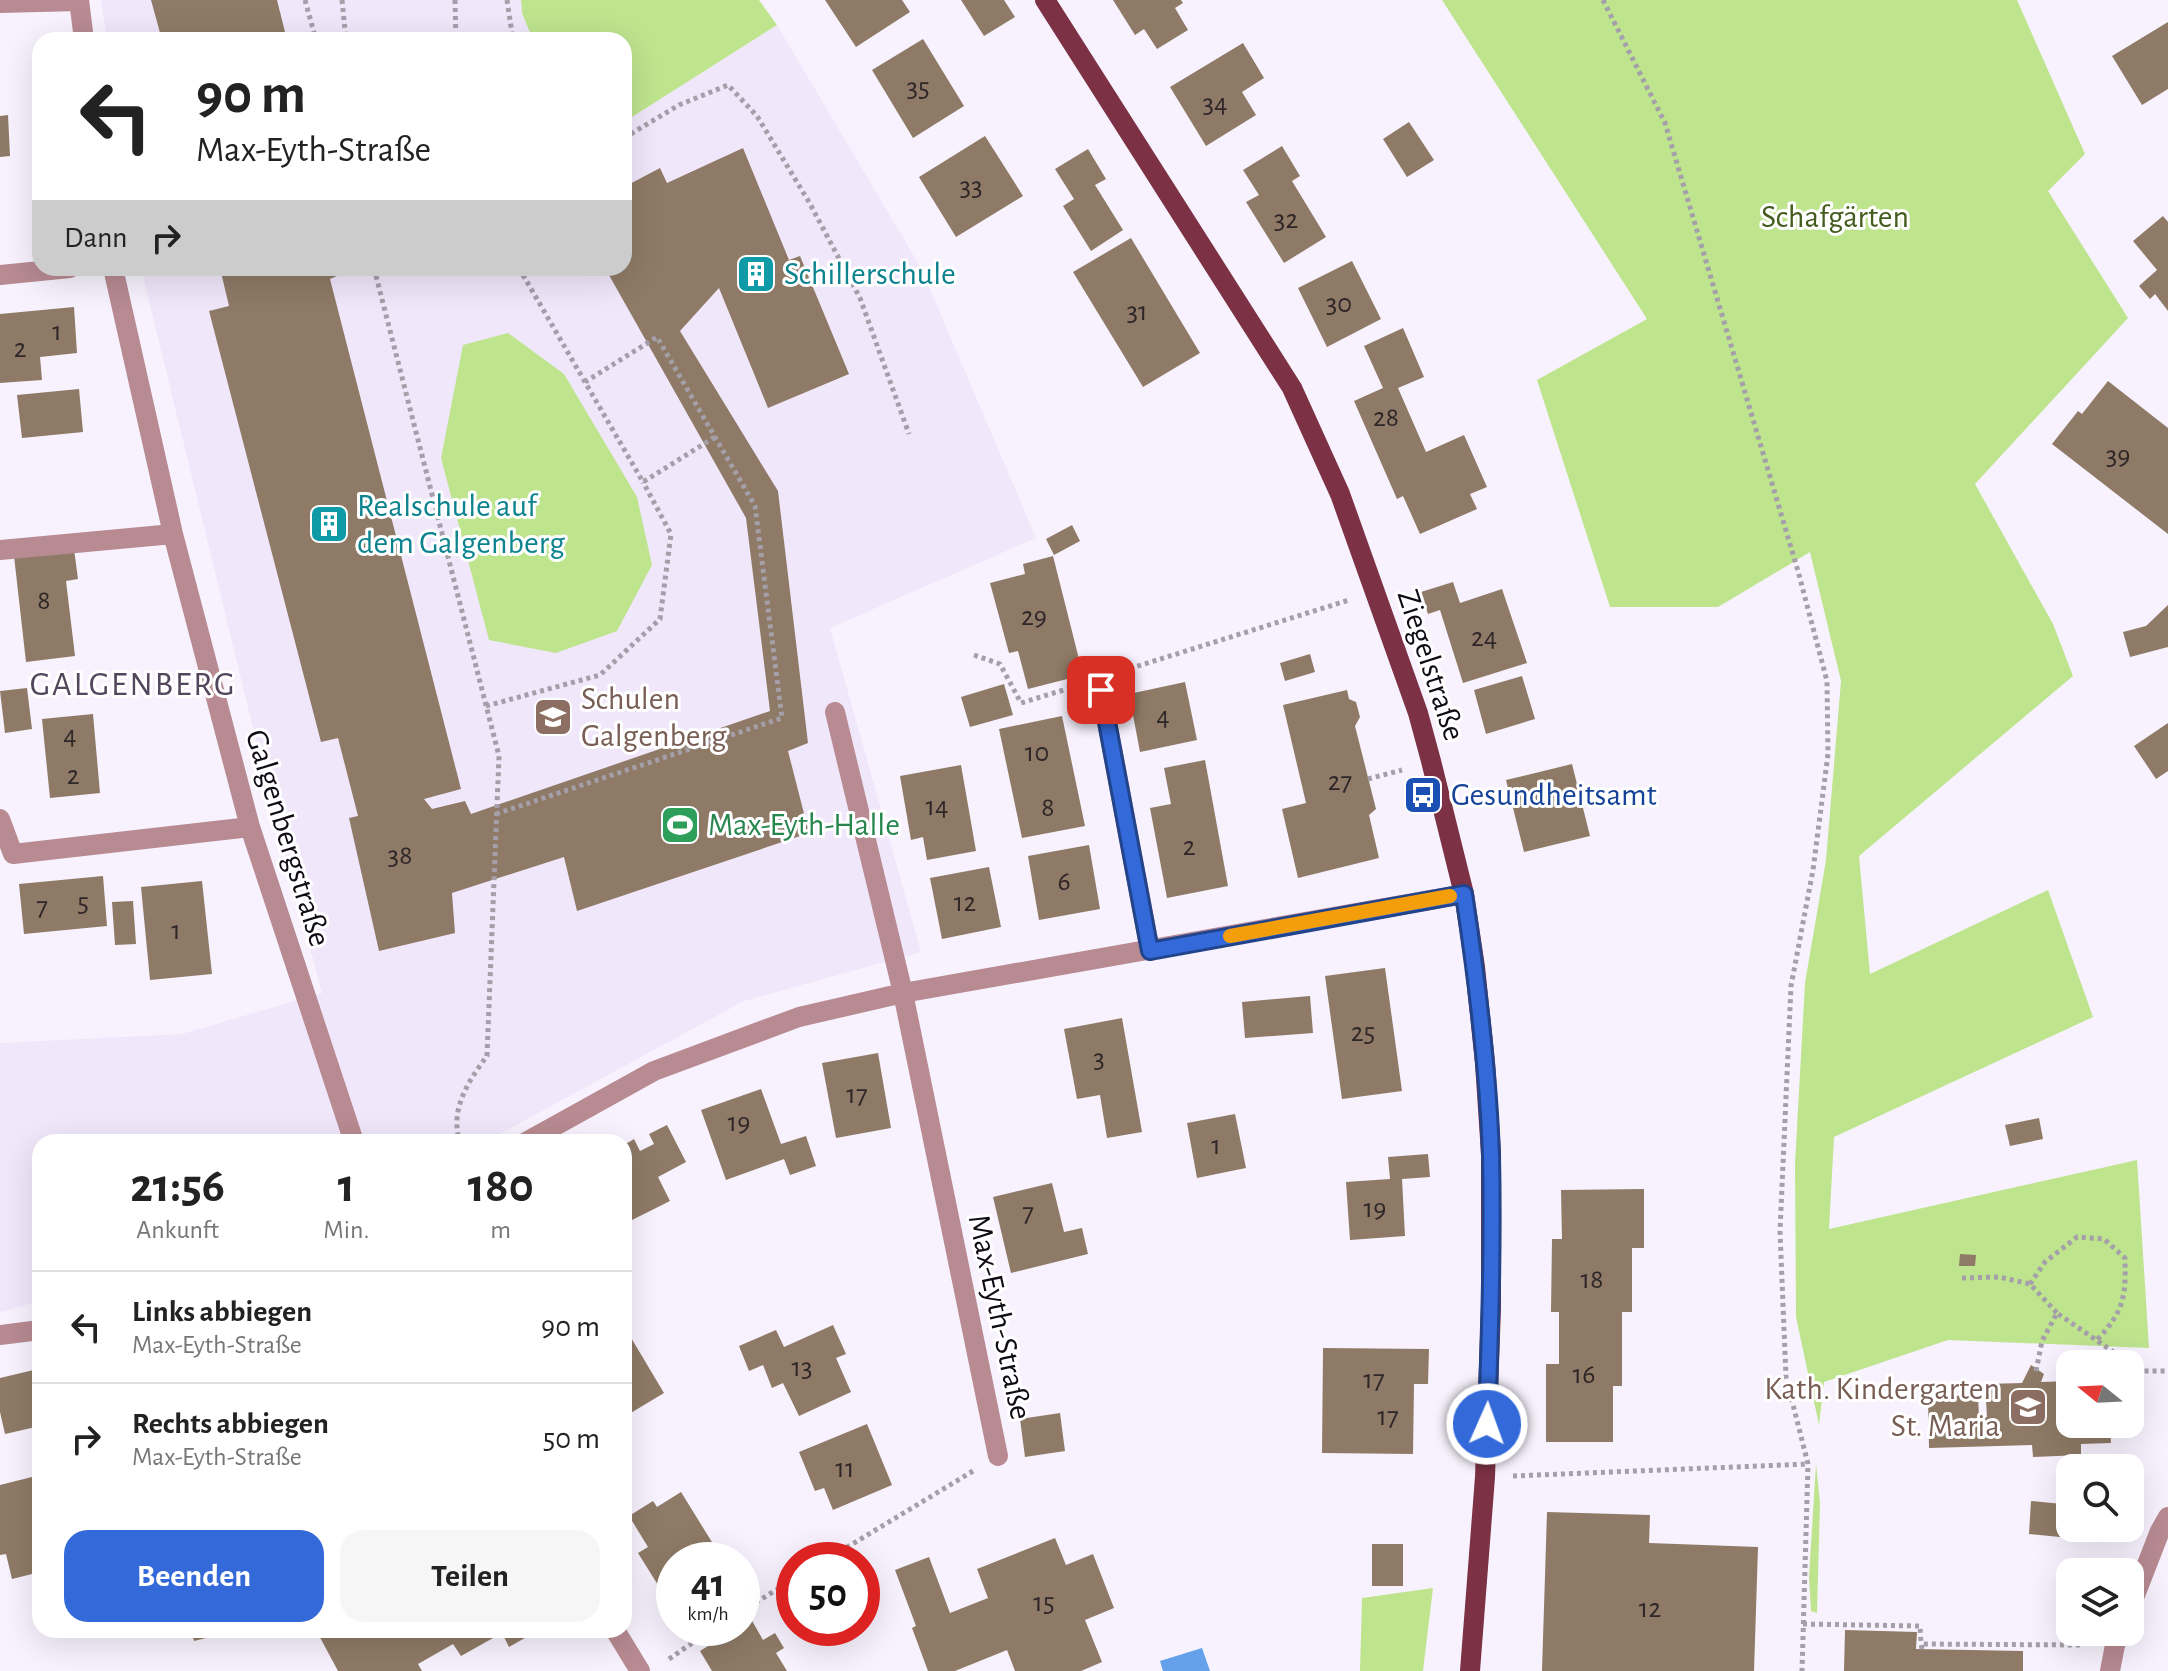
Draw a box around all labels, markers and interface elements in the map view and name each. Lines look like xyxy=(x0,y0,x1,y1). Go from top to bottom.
icon: left xyxy=(64,64,168,168)
text: 90 m xyxy=(196,67,306,123)
house number: 35 xyxy=(906,74,930,102)
house number: 34 xyxy=(1202,90,1228,118)
text: Max-Eyth-Straße xyxy=(196,132,431,168)
house number: 33 xyxy=(959,173,983,201)
park label: Schafgärten xyxy=(1761,201,1909,233)
house number: 32 xyxy=(1274,206,1298,234)
icon: right xyxy=(144,216,188,260)
text: Dann xyxy=(64,223,128,253)
building icon: Schillerschule xyxy=(735,253,777,295)
place label: Schillerschule xyxy=(784,258,956,290)
house number: 30 xyxy=(1326,290,1352,318)
house number: 31 xyxy=(1126,298,1148,326)
house number: 1 xyxy=(52,318,62,346)
house number: 2 xyxy=(14,335,26,363)
house number: 28 xyxy=(1373,404,1399,432)
house number: 39 xyxy=(2106,442,2130,470)
place label: Realschule auf dem Galgenberg xyxy=(357,490,565,559)
building icon: Realschule auf dem Galgenberg xyxy=(308,503,350,545)
street label: Ziegelstraße xyxy=(1392,586,1470,744)
house number: 8 xyxy=(37,587,51,615)
house number: 29 xyxy=(1021,603,1047,631)
house number: 24 xyxy=(1471,624,1497,652)
pin xyxy=(1067,656,1135,724)
district label: GALGENBERG xyxy=(30,668,236,702)
icon: arrive xyxy=(1079,668,1123,712)
place label: Schulen Galgenberg xyxy=(581,683,727,752)
school or university icon: Schulen Galgenberg xyxy=(532,696,574,738)
house number: 4 xyxy=(1156,703,1170,731)
house number: 4 xyxy=(63,722,77,750)
street label: Galgenbergstraße xyxy=(240,726,336,950)
house number: 10 xyxy=(1025,739,1049,767)
house number: 2 xyxy=(67,762,79,790)
house number: 27 xyxy=(1328,768,1352,796)
bus stop icon: Gesundheitsamt xyxy=(1402,774,1444,816)
place label: Gesundheitsamt xyxy=(1451,779,1657,811)
house number: 14 xyxy=(925,793,949,821)
house number: 8 xyxy=(1041,794,1055,822)
sports icon: Max-Eyth-Halle xyxy=(659,804,701,846)
place label: Max-Eyth-Halle xyxy=(708,809,900,841)
house number: 2 xyxy=(1183,833,1195,861)
house number: 38 xyxy=(388,842,412,870)
house number: 6 xyxy=(1057,868,1071,896)
house number: 5 xyxy=(77,889,89,917)
house number: 12 xyxy=(954,889,976,917)
house number: 7 xyxy=(36,893,48,921)
house number: 1 xyxy=(171,917,181,945)
house number: 25 xyxy=(1351,1019,1375,1047)
house number: 3 xyxy=(1093,1045,1105,1073)
house number: 17 xyxy=(846,1081,868,1109)
house number: 19 xyxy=(728,1109,750,1137)
house number: 1 xyxy=(1211,1132,1221,1160)
text: 21:56 xyxy=(130,1163,225,1211)
text: 1 xyxy=(338,1163,355,1211)
text: 180 xyxy=(468,1163,534,1211)
house number: 19 xyxy=(1364,1195,1386,1223)
house number: 7 xyxy=(1022,1199,1034,1227)
street label: Max-Eyth-Straße xyxy=(963,1212,1037,1422)
text: Ankunft xyxy=(136,1217,219,1243)
text: Min. xyxy=(323,1217,370,1243)
text: m xyxy=(490,1217,511,1243)
house number: 18 xyxy=(1581,1266,1603,1294)
text: Links abbiegen xyxy=(132,1297,312,1327)
icon: left xyxy=(64,1305,108,1349)
text: 90 m xyxy=(541,1312,600,1342)
text: Max-Eyth-Straße xyxy=(132,1332,302,1358)
north arrow xyxy=(2056,1350,2144,1438)
map controls xyxy=(2056,1350,2144,1646)
house number: 13 xyxy=(791,1354,813,1382)
house number: 16 xyxy=(1573,1361,1595,1389)
house number: 17 xyxy=(1363,1366,1385,1394)
place label: Kath. Kindergarten St. Maria xyxy=(1764,1373,2000,1442)
position arrow xyxy=(1445,1382,1529,1466)
school or university icon: Kath. Kindergarten St. Maria xyxy=(2007,1386,2049,1428)
house number: 17 xyxy=(1377,1403,1399,1431)
text: Rechts abbiegen xyxy=(132,1409,329,1439)
icon: right xyxy=(64,1417,108,1461)
text: 50 m xyxy=(543,1424,600,1454)
text: Max-Eyth-Straße xyxy=(132,1444,302,1470)
button: search xyxy=(2056,1454,2144,1542)
house number: 11 xyxy=(835,1455,855,1483)
button: Beenden xyxy=(64,1530,324,1622)
button: Teilen xyxy=(340,1530,600,1622)
speed limit sign: 50 xyxy=(776,1542,880,1646)
button: layers xyxy=(2056,1558,2144,1646)
text: 41 xyxy=(691,1564,725,1604)
house number: 15 xyxy=(1033,1589,1055,1617)
house number: 12 xyxy=(1639,1595,1661,1623)
text: km/h xyxy=(687,1604,729,1624)

